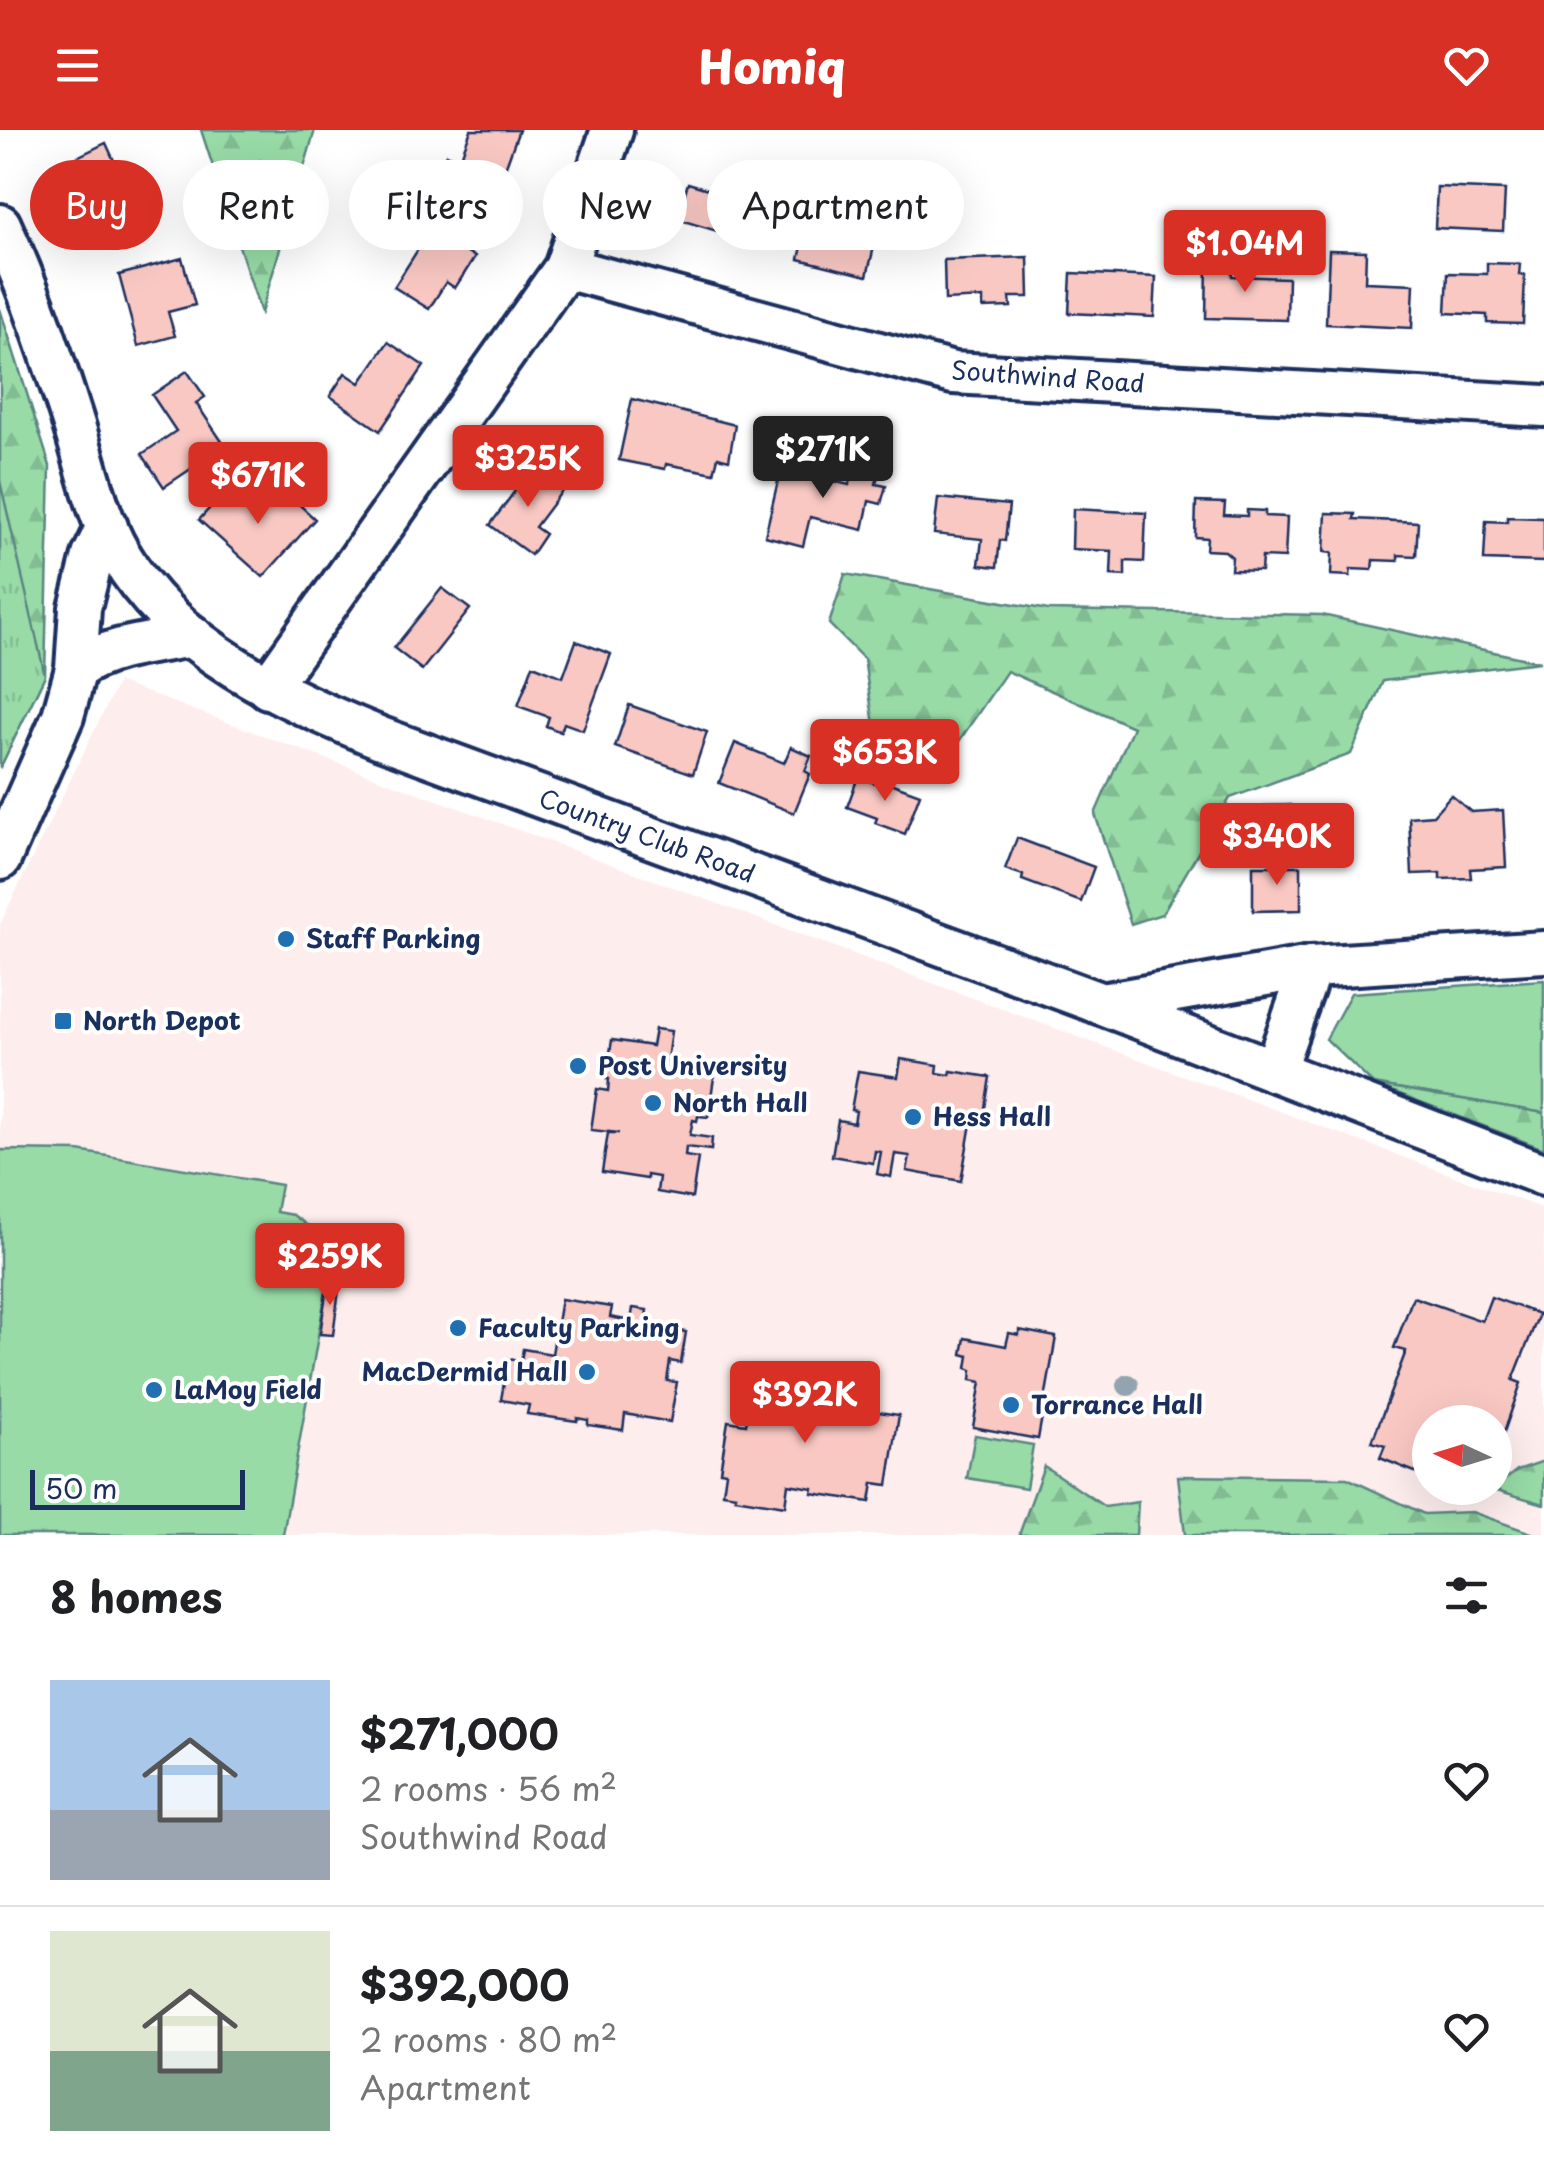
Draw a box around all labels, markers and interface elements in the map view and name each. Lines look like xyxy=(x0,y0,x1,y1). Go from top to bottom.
text: Homiq xyxy=(699,31,845,99)
icon: menu xyxy=(50,38,105,93)
icon: heart xyxy=(1439,38,1494,93)
chip: Buy xyxy=(30,160,163,250)
chip: Rent xyxy=(183,160,329,250)
chip: Filters xyxy=(349,160,523,250)
chip: New xyxy=(543,160,687,250)
chip: Apartment xyxy=(707,160,964,250)
pin: $1.04M xyxy=(1164,210,1326,295)
text: $1.04M xyxy=(1186,218,1304,266)
street label: Southwind Road xyxy=(950,350,1146,402)
pin: $271K xyxy=(753,416,893,501)
text: $271K xyxy=(775,424,871,472)
pin: $325K xyxy=(458,425,598,510)
text: $325K xyxy=(475,433,581,481)
pin: $671K xyxy=(188,442,328,527)
text: $671K xyxy=(210,450,306,498)
pin: $653K xyxy=(815,719,955,804)
text: $653K xyxy=(832,727,938,775)
street label: Country Club Road xyxy=(534,778,761,892)
pin: $340K xyxy=(1207,803,1347,888)
text: $340K xyxy=(1222,811,1332,859)
place label: Staff Parking xyxy=(306,919,481,957)
marker: Staff Parking xyxy=(275,928,297,950)
place label: North Depot xyxy=(83,1001,241,1039)
marker: North Depot xyxy=(52,1010,74,1032)
place label: Post University xyxy=(598,1046,787,1084)
marker: Post University xyxy=(567,1055,589,1077)
place label: North Hall xyxy=(673,1083,807,1121)
marker: North Hall xyxy=(642,1092,664,1114)
place label: Hess Hall xyxy=(933,1097,1051,1135)
marker: Hess Hall xyxy=(902,1106,924,1128)
pin: $259K xyxy=(260,1223,400,1308)
text: $259K xyxy=(277,1231,383,1279)
place label: Faculty Parking xyxy=(478,1308,680,1346)
marker: Faculty Parking xyxy=(447,1317,469,1339)
place label: MacDermid Hall xyxy=(362,1352,567,1390)
marker: MacDermid Hall xyxy=(576,1361,598,1383)
pin: $392K xyxy=(735,1361,875,1446)
text: $392K xyxy=(752,1369,858,1417)
place label: LaMoy Field xyxy=(174,1370,322,1408)
marker: LaMoy Field xyxy=(143,1379,165,1401)
place label: Torrance Hall xyxy=(1031,1385,1203,1423)
marker: Torrance Hall xyxy=(1000,1394,1022,1416)
north arrow xyxy=(1412,1405,1512,1505)
map controls xyxy=(1412,1405,1512,1505)
scale bar xyxy=(30,1465,245,1510)
text: 50 m xyxy=(45,1466,118,1509)
text: 8 homes xyxy=(50,1564,223,1627)
icon: filters xyxy=(1439,1568,1494,1623)
text: $271,000 xyxy=(360,1701,559,1764)
icon: home xyxy=(130,1720,250,1840)
icon: heart xyxy=(1439,1753,1494,1808)
text: 2 rooms · 56 m² xyxy=(360,1764,617,1812)
text: Southwind Road xyxy=(360,1812,608,1860)
text: $392,000 xyxy=(360,1952,570,2015)
icon: home xyxy=(130,1971,250,2091)
icon: heart xyxy=(1439,2004,1494,2059)
text: 2 rooms · 80 m² xyxy=(360,2015,617,2063)
text: Apartment xyxy=(360,2063,531,2111)

